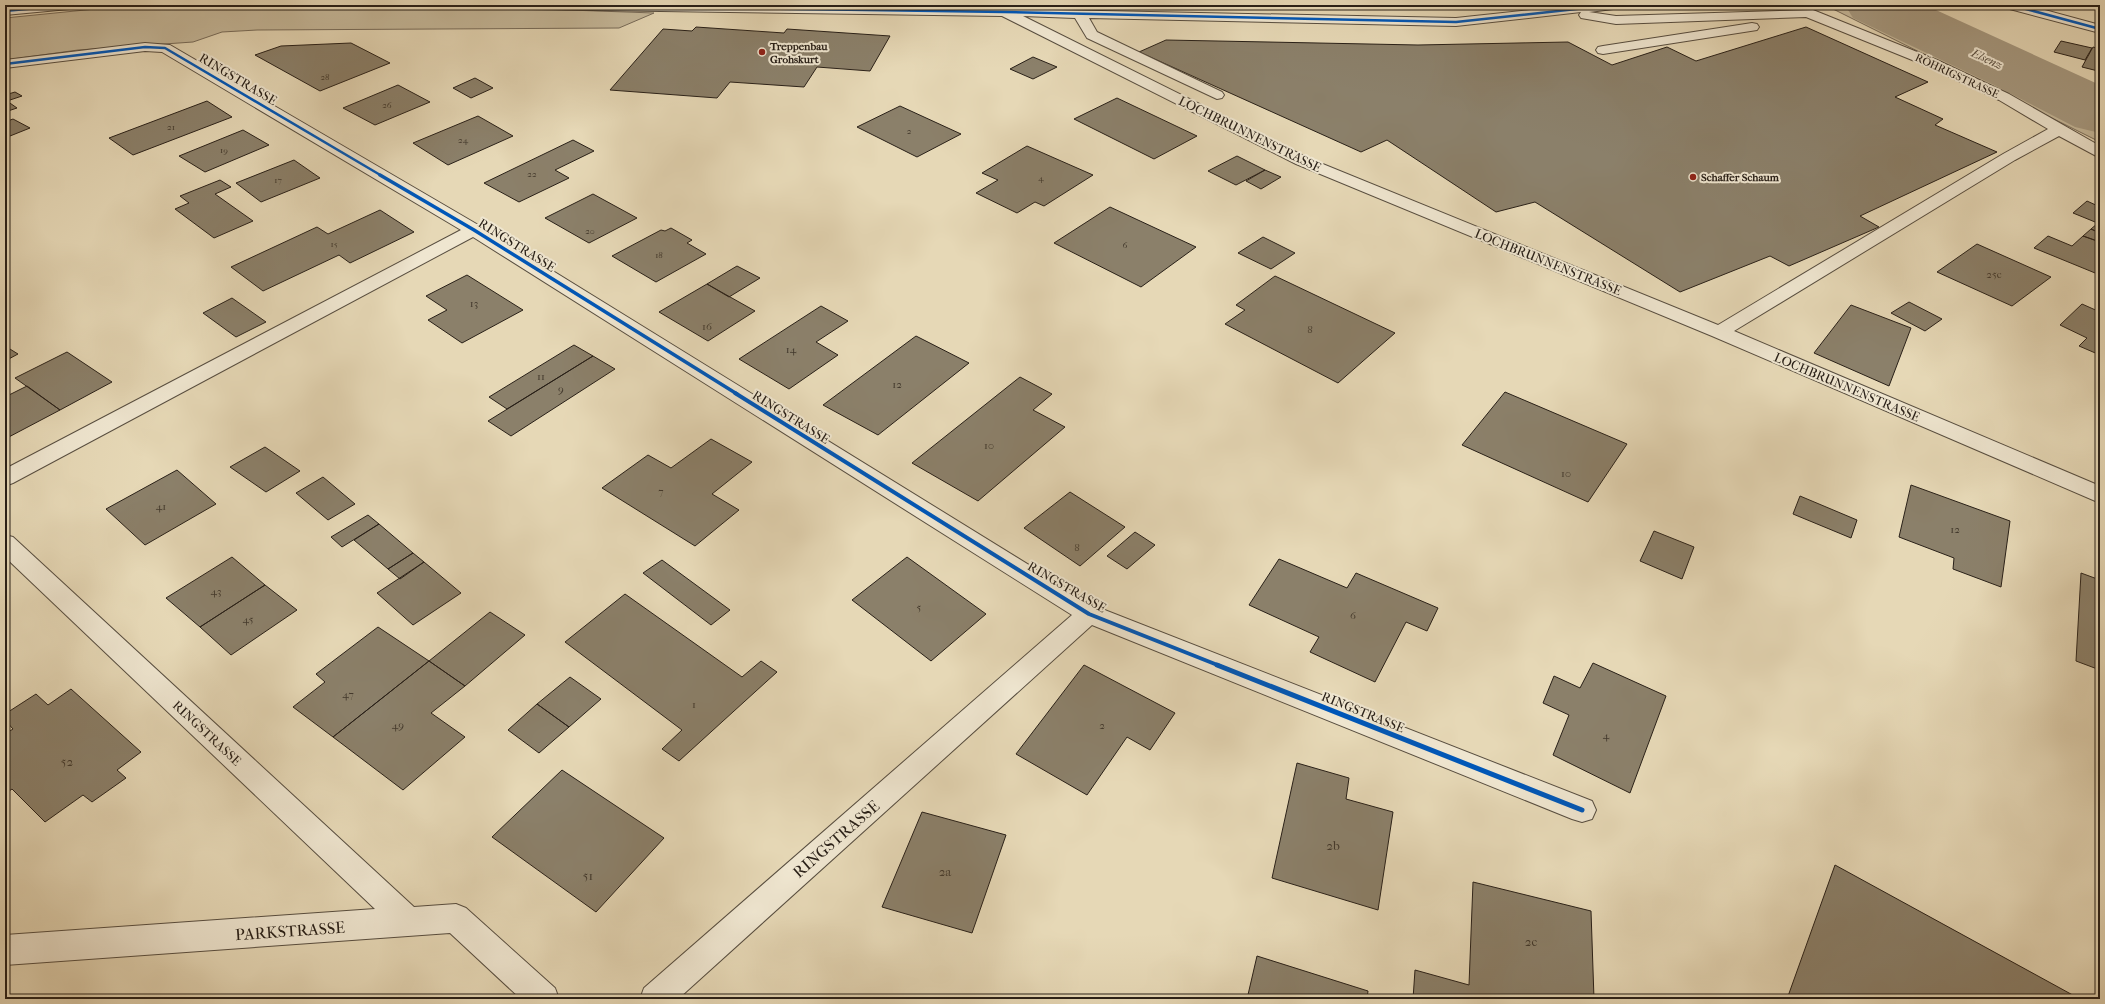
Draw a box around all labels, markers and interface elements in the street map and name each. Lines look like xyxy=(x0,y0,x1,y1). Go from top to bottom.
place label: Treppenbau Grohskurt xyxy=(769,40,828,66)
water label: Elsenz xyxy=(1968,45,2005,72)
marker: Treppenbau Grohskurt xyxy=(757,47,767,57)
street label: RINGSTRASSE xyxy=(196,50,280,108)
street label: RÖHRIGSTRASSE xyxy=(1913,51,2001,101)
house number: 28 xyxy=(320,72,330,82)
street label: LOCHBRUNNENSTRASSE xyxy=(1176,93,1324,175)
house number: 26 xyxy=(382,100,392,110)
house number: 21 xyxy=(167,122,175,132)
house number: 2 xyxy=(907,126,912,136)
house number: 24 xyxy=(458,135,469,145)
house number: 19 xyxy=(220,145,228,155)
house number: 22 xyxy=(527,169,537,179)
place label: Schaffer Schaum xyxy=(1701,171,1780,184)
marker: Schaffer Schaum xyxy=(1688,172,1698,182)
house number: 4 xyxy=(1038,173,1044,183)
house number: 17 xyxy=(274,175,282,185)
street label: RINGSTRASSE xyxy=(476,215,558,275)
house number: 20 xyxy=(585,226,595,236)
street label: LOCHBRUNNENSTRASSE xyxy=(1473,226,1624,298)
house number: 15 xyxy=(330,239,338,249)
house number: 6 xyxy=(1123,240,1128,250)
house number: 18 xyxy=(655,250,663,260)
house number: 25c xyxy=(1986,268,2002,281)
house number: 13 xyxy=(470,297,478,310)
house number: 16 xyxy=(702,320,712,333)
house number: 8 xyxy=(1307,323,1313,336)
house number: 14 xyxy=(786,343,797,356)
street label: LOCHBRUNNENSTRASSE xyxy=(1772,349,1922,425)
house number: 11 xyxy=(537,370,545,383)
house number: 12 xyxy=(892,378,902,391)
house number: 9 xyxy=(558,383,564,396)
street label: RINGSTRASSE xyxy=(750,387,832,447)
house number: 10 xyxy=(984,439,994,452)
house number: 10 xyxy=(1561,467,1571,480)
house number: 7 xyxy=(658,485,664,498)
house number: 41 xyxy=(156,500,166,513)
house number: 12 xyxy=(1950,523,1960,536)
house number: 8 xyxy=(1074,541,1080,554)
street label: RINGSTRASSE xyxy=(1025,558,1109,616)
house number: 43 xyxy=(210,585,222,598)
house number: 5 xyxy=(917,601,922,614)
house number: 6 xyxy=(1350,609,1356,622)
house number: 45 xyxy=(243,613,254,626)
house number: 47 xyxy=(342,688,354,701)
street label: RINGSTRASSE xyxy=(1319,689,1407,735)
street label: RINGSTRASSE xyxy=(170,697,244,769)
house number: 1 xyxy=(692,698,696,711)
house number: 49 xyxy=(392,719,404,732)
house number: 2 xyxy=(1099,719,1105,732)
house number: 4 xyxy=(1603,729,1610,742)
house number: 52 xyxy=(61,754,73,769)
street label: RINGSTRASSE xyxy=(789,796,883,882)
house number: 2b xyxy=(1326,838,1340,853)
house number: 2a xyxy=(939,864,952,879)
house number: 51 xyxy=(583,868,593,883)
street label: PARKSTRASSE xyxy=(235,918,346,944)
house number: 2c xyxy=(1525,934,1537,949)

